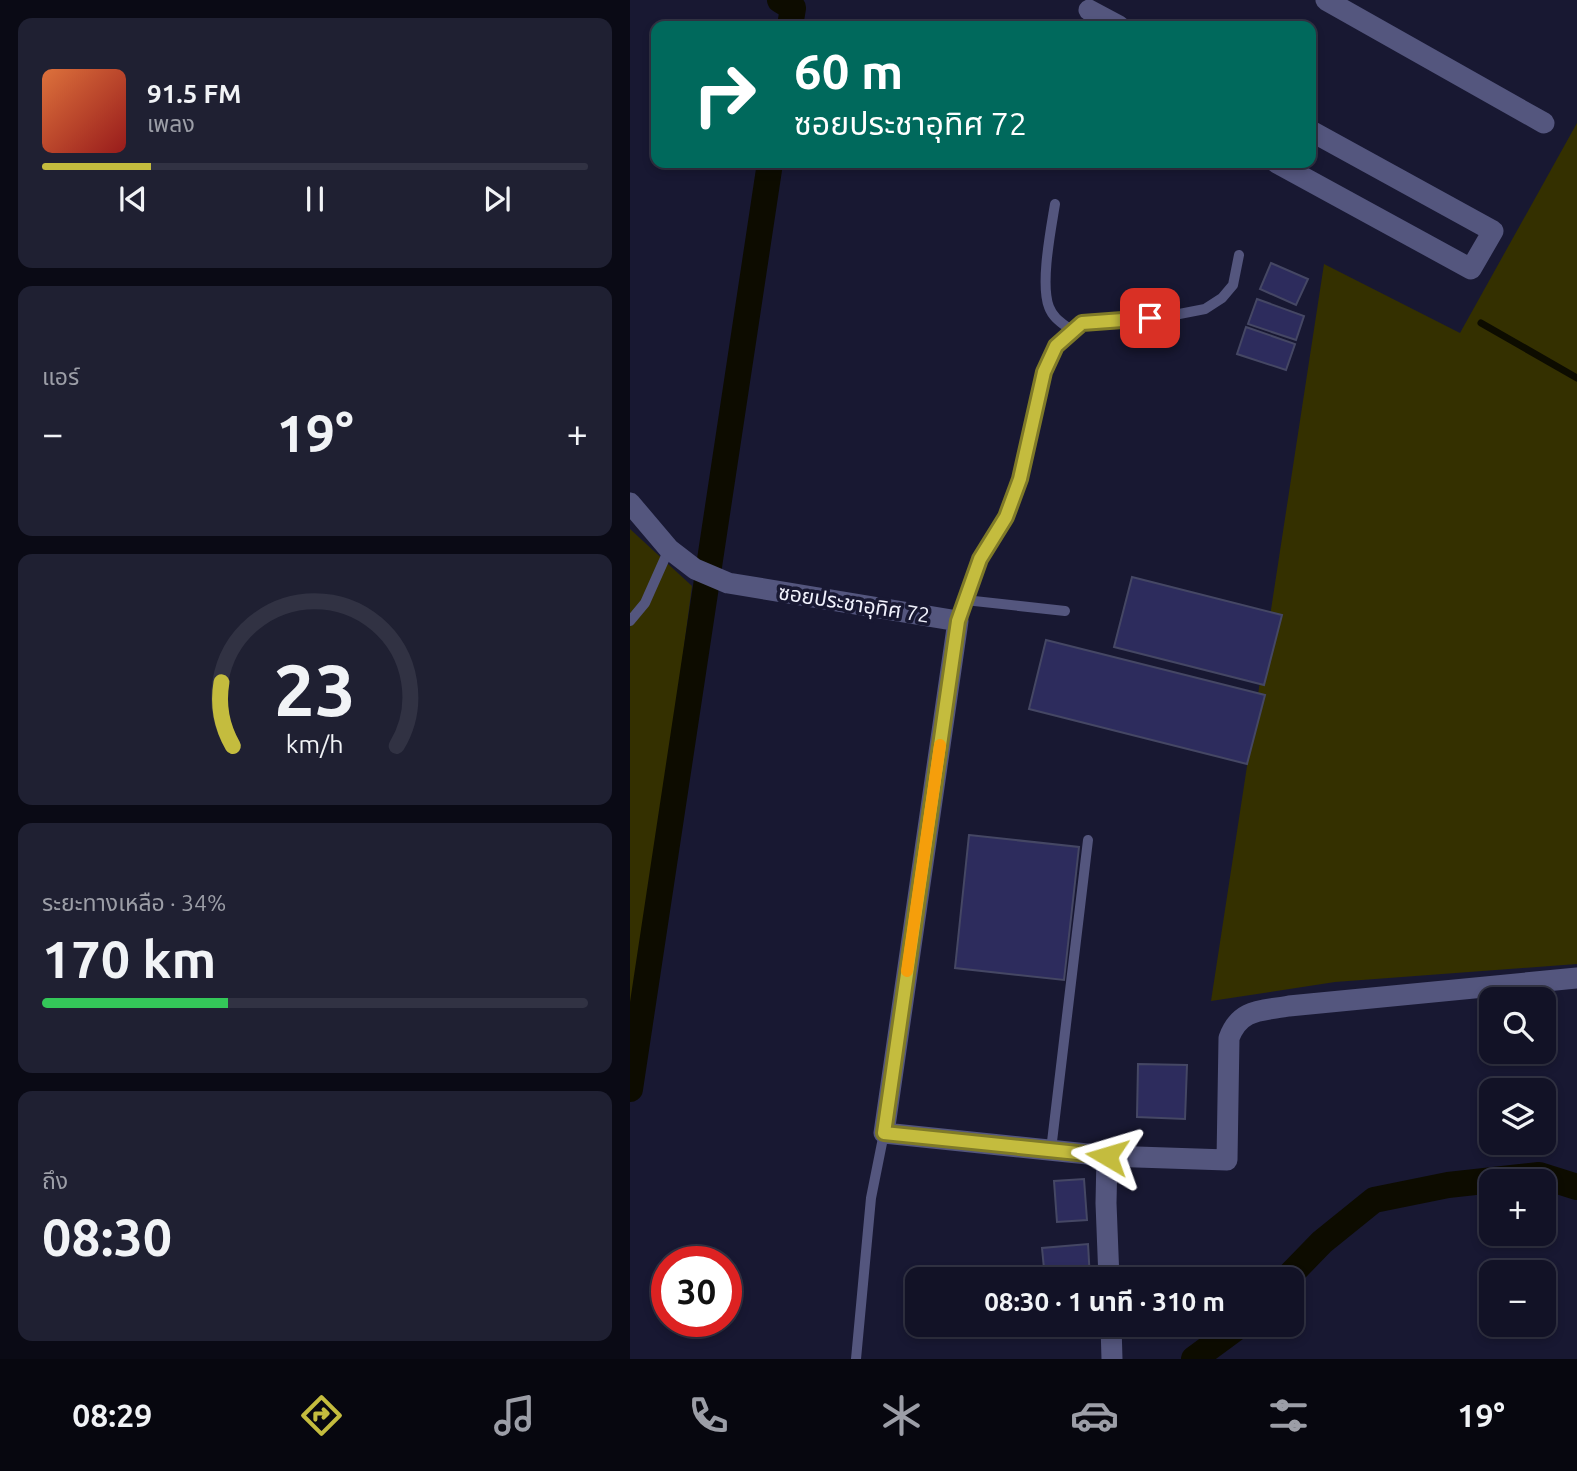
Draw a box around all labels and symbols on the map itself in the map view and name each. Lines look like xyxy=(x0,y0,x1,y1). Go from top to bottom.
pin xyxy=(1120,288,1180,348)
street label: ซอยประชาอุทิศ 72 xyxy=(776,579,932,629)
position arrow xyxy=(1070,1119,1144,1193)
speed limit sign: 30 xyxy=(651,1246,742,1337)

